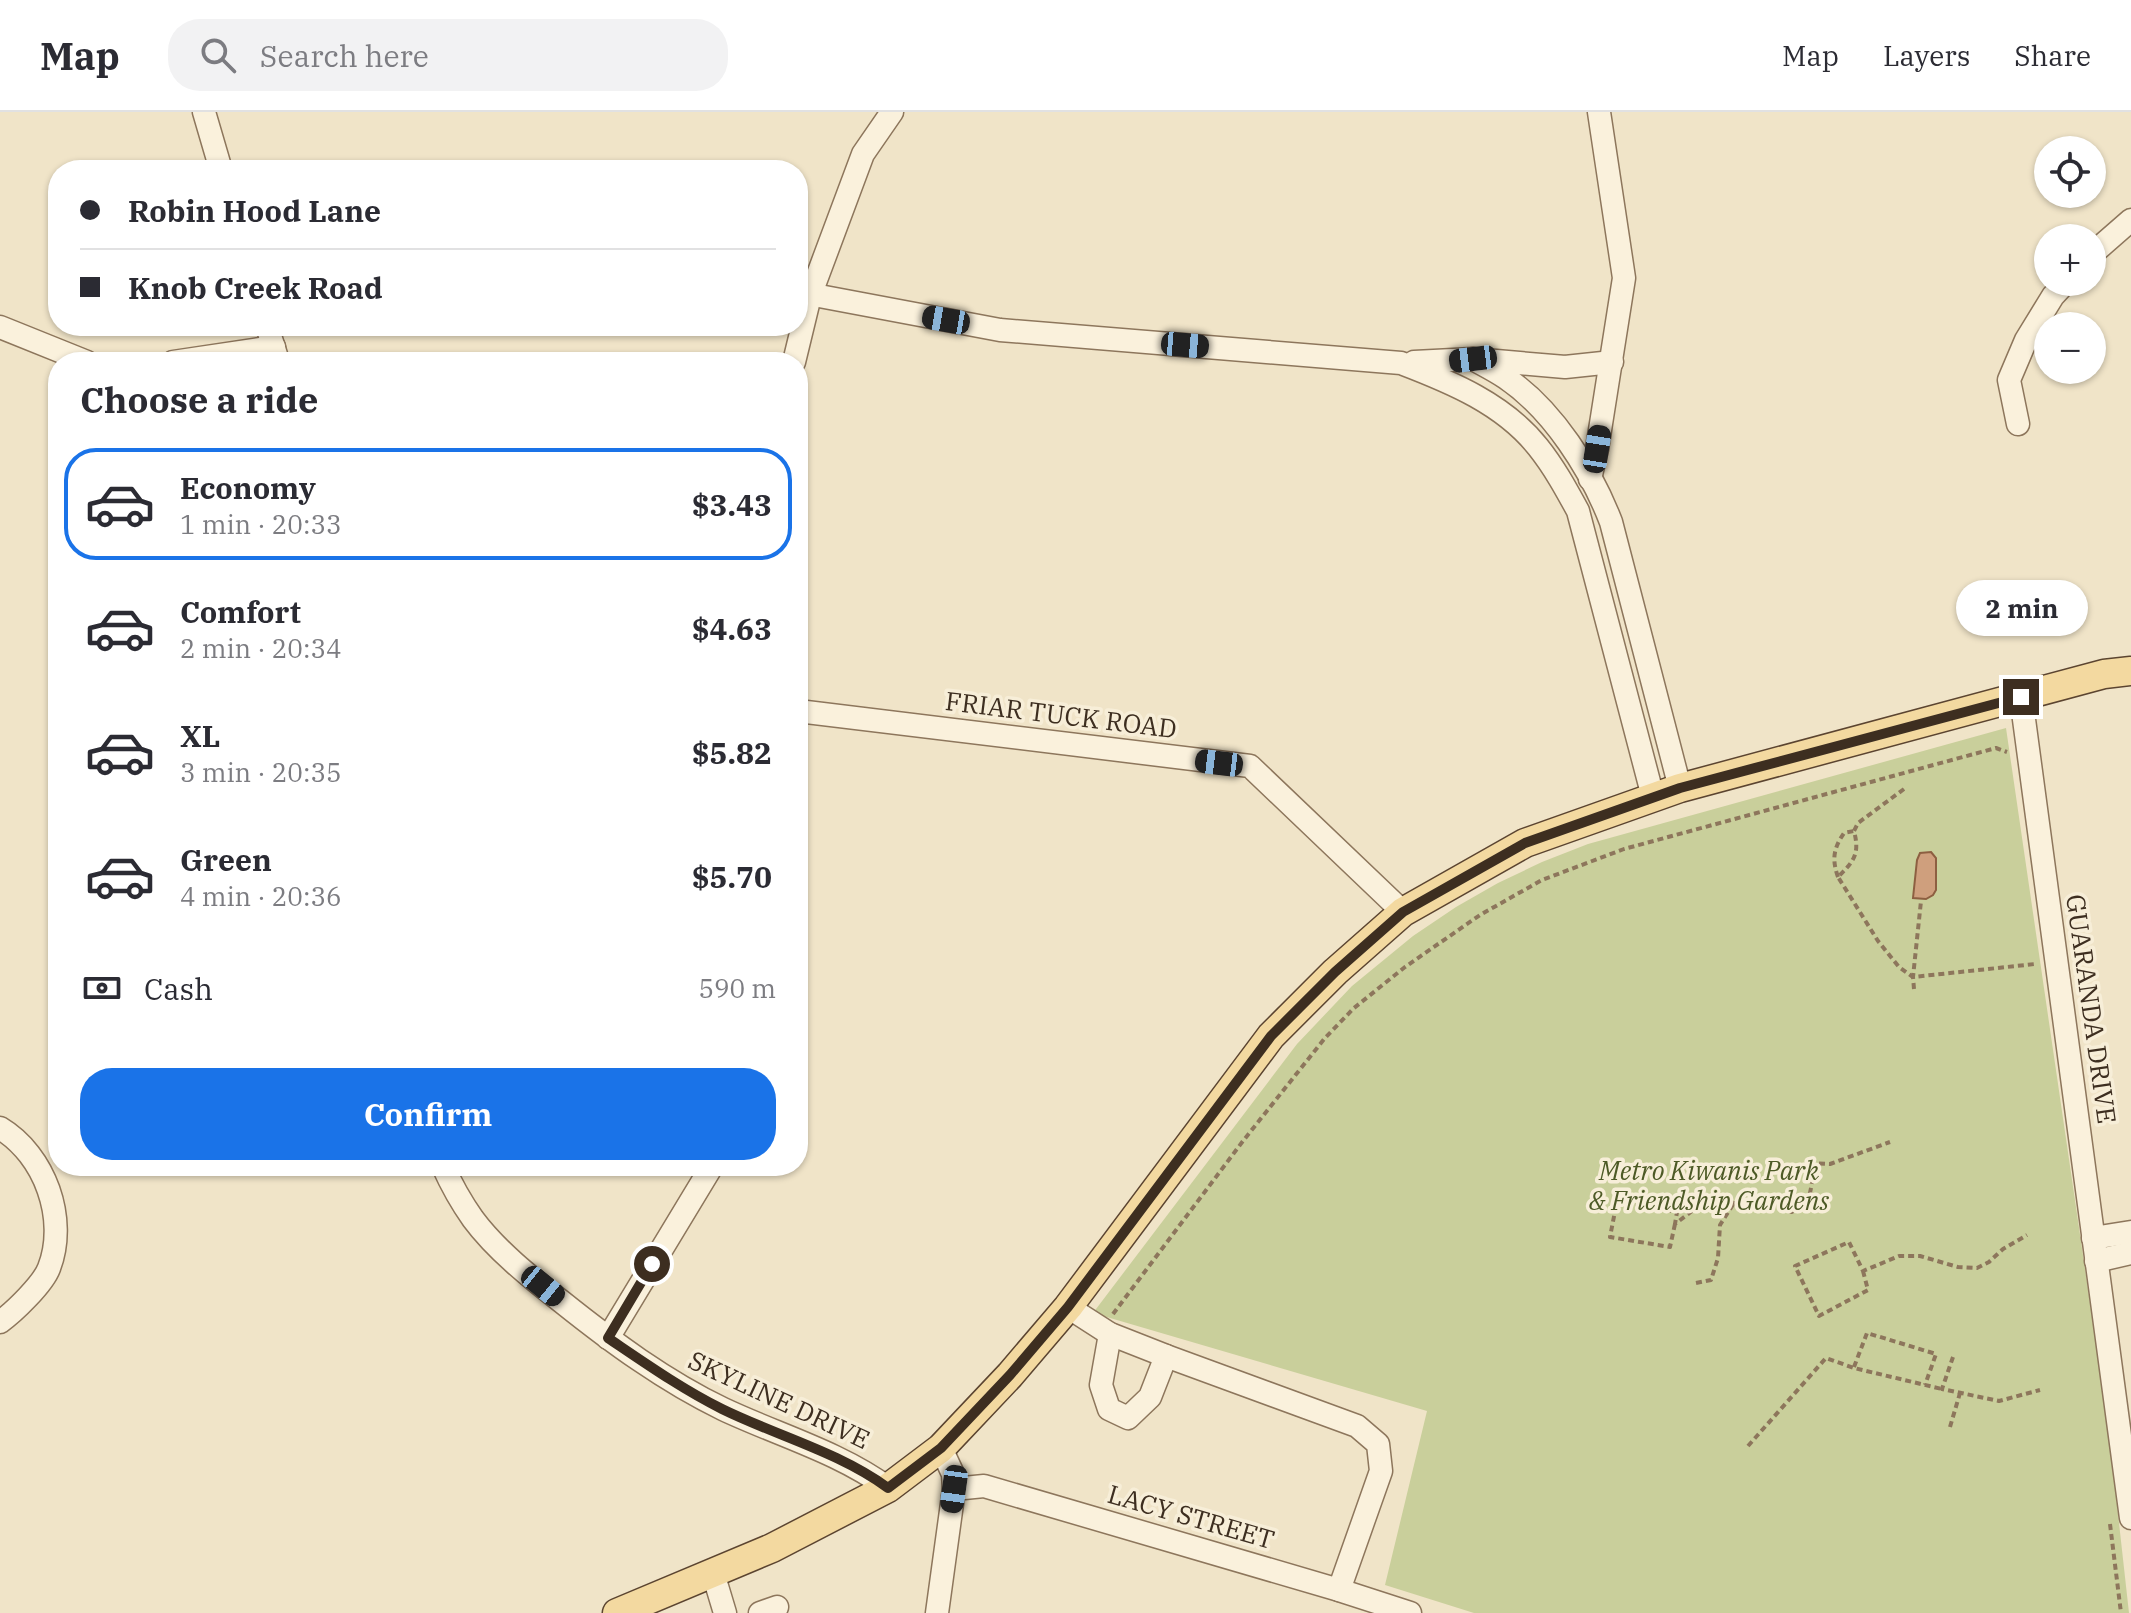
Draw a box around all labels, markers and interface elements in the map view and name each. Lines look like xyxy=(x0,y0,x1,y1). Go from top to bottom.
search box xyxy=(168,19,728,91)
text: Map xyxy=(40,31,120,80)
icon: search xyxy=(196,33,240,77)
text: Search here xyxy=(260,36,429,75)
text: Map xyxy=(1782,37,1839,74)
text: Layers xyxy=(1883,37,1970,74)
text: Share xyxy=(2014,37,2091,74)
map controls xyxy=(2034,136,2106,384)
button: locate xyxy=(2034,136,2106,208)
text: Robin Hood Lane xyxy=(128,191,381,230)
button: + xyxy=(2034,224,2106,296)
text: Knob Creek Road xyxy=(128,268,383,307)
car xyxy=(920,304,972,336)
button: − xyxy=(2034,312,2106,384)
car xyxy=(1160,331,1210,359)
car xyxy=(1448,344,1498,374)
text: Choose a ride xyxy=(80,376,319,423)
car xyxy=(1581,423,1613,475)
icon: car xyxy=(84,468,156,540)
text: Economy xyxy=(180,468,316,507)
text: $3.43 xyxy=(692,485,772,524)
text: 1 min · 20:33 xyxy=(180,507,342,541)
callout: 2 min xyxy=(1955,581,2087,637)
text: 2 min xyxy=(1986,591,2058,625)
icon: car xyxy=(84,592,156,664)
text: Comfort xyxy=(180,592,301,631)
text: $4.63 xyxy=(692,609,772,648)
text: 2 min · 20:34 xyxy=(180,631,342,665)
route end xyxy=(2003,679,2039,715)
street label: FRIAR TUCK ROAD xyxy=(944,683,1179,745)
icon: car xyxy=(84,716,156,788)
text: XL xyxy=(180,716,220,755)
text: $5.82 xyxy=(692,733,772,772)
car xyxy=(1194,748,1244,778)
text: 3 min · 20:35 xyxy=(180,755,342,789)
icon: car xyxy=(84,840,156,912)
text: Green xyxy=(180,840,272,879)
text: $5.70 xyxy=(692,857,772,896)
text: 4 min · 20:36 xyxy=(180,879,342,913)
street label: GUARANDA DRIVE xyxy=(2059,892,2125,1126)
icon: cash xyxy=(80,966,124,1010)
text: Cash xyxy=(144,969,213,1008)
text: 590 m xyxy=(698,971,776,1005)
button: Confirm xyxy=(80,1068,776,1160)
park label: Metro Kiwanis Park & Friendship Gardens xyxy=(1589,1153,1830,1217)
route start xyxy=(634,1246,670,1282)
car xyxy=(517,1262,569,1310)
street label: SKYLINE DRIVE xyxy=(683,1342,876,1456)
car xyxy=(939,1464,969,1514)
street label: LACY STREET xyxy=(1104,1476,1279,1556)

